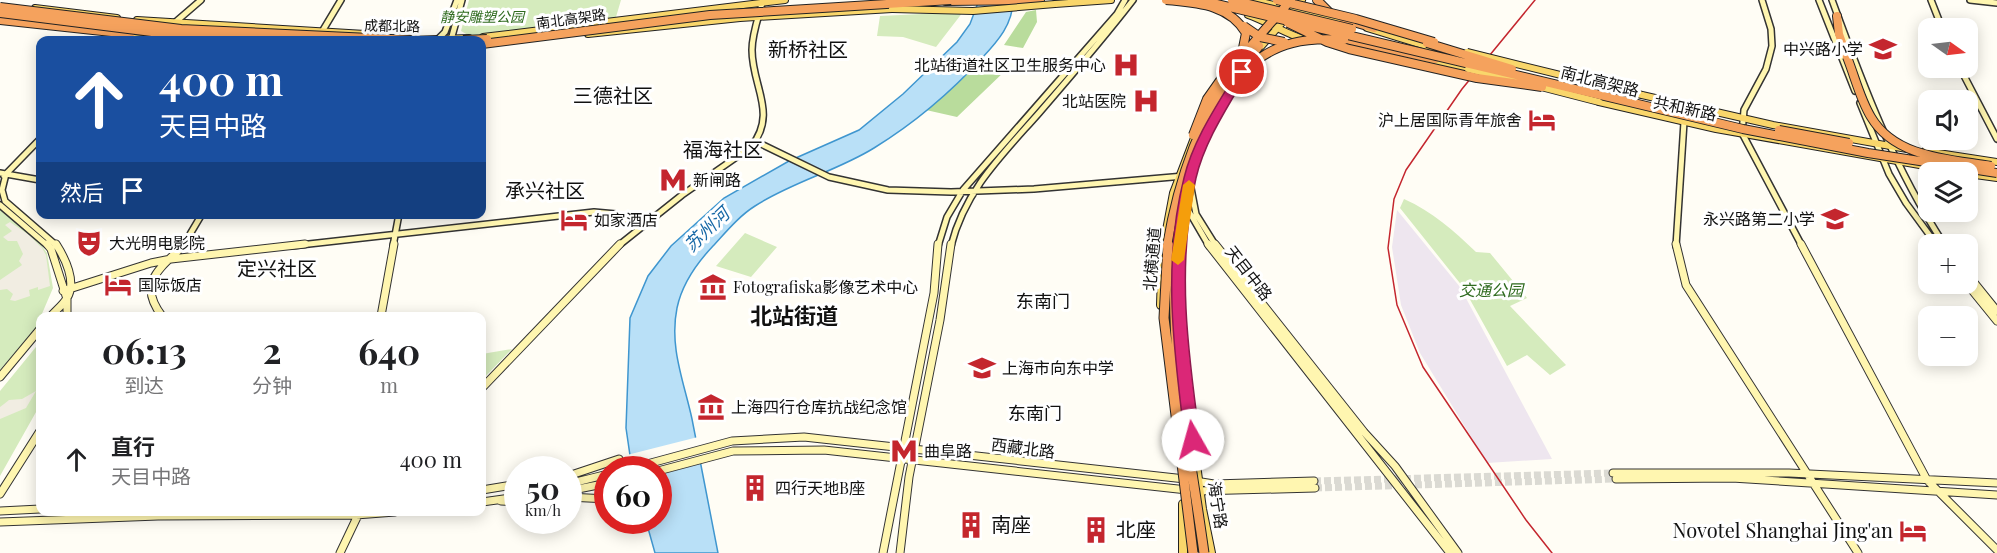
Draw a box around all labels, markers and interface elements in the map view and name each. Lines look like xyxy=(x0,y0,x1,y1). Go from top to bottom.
street label: 南北高架路 xyxy=(535,4,607,33)
park label: 静安雕塑公园 xyxy=(440,7,526,26)
street label: 成都北路 xyxy=(364,16,420,35)
north arrow xyxy=(1918,18,1978,78)
map controls xyxy=(1918,18,1978,366)
school or university icon: 中兴路小学 xyxy=(1868,34,1898,64)
district label: 新桥社区 xyxy=(768,35,848,62)
place label: 中兴路小学 xyxy=(1783,38,1863,59)
pin xyxy=(1216,46,1267,97)
hospital icon: 北站街道社区卫生服务中心 xyxy=(1111,50,1141,80)
text: 400 m xyxy=(159,51,283,107)
place label: 北站街道社区卫生服务中心 xyxy=(914,54,1106,75)
icon: arrive xyxy=(1225,55,1258,88)
icon: ahead xyxy=(60,60,138,138)
street label: 南北高架路 xyxy=(1559,61,1641,100)
district label: 三德社区 xyxy=(573,81,653,108)
hospital icon: 北站医院 xyxy=(1131,86,1161,116)
place label: 北站医院 xyxy=(1062,90,1126,111)
button: sound xyxy=(1918,90,1978,150)
street label: 共和新路 xyxy=(1652,91,1719,124)
hotel icon: 沪上居国际青年旅舍 xyxy=(1527,105,1557,135)
text: 天目中路 xyxy=(159,107,267,143)
place label: 沪上居国际青年旅舍 xyxy=(1378,109,1522,130)
district label: 福海社区 xyxy=(683,135,763,162)
button: layers xyxy=(1918,162,1978,222)
metro station icon: 新闸路 xyxy=(658,165,688,195)
place label: 新闸路 xyxy=(693,169,741,190)
icon: arrive xyxy=(116,174,149,207)
district label: 承兴社区 xyxy=(505,176,585,203)
text: 然后 xyxy=(60,177,104,207)
water label: 苏州河 xyxy=(679,200,736,257)
school or university icon: 永兴路第二小学 xyxy=(1820,204,1850,234)
hotel icon: 如家酒店 xyxy=(559,205,589,235)
place label: 永兴路第二小学 xyxy=(1703,208,1815,229)
place label: 如家酒店 xyxy=(594,209,658,230)
street label: 北横通道 xyxy=(1138,226,1165,292)
theatre icon: 大光明电影院 xyxy=(74,228,104,258)
place label: 大光明电影院 xyxy=(109,232,205,253)
button: + xyxy=(1918,234,1978,294)
street label: 天目中路 xyxy=(1221,241,1277,304)
district label: 定兴社区 xyxy=(237,254,317,281)
hotel icon: 国际饭店 xyxy=(103,270,133,300)
museum icon: Fotografiska影像艺术中心 xyxy=(698,272,728,302)
place label: 国际饭店 xyxy=(138,274,202,295)
place label: Fotografiska影像艺术中心 xyxy=(733,276,918,297)
park label: 交通公园 xyxy=(1459,279,1525,300)
district label: 东南门 xyxy=(1016,289,1070,313)
district label: 北站街道 xyxy=(750,300,838,330)
button: − xyxy=(1918,306,1978,366)
text: 06:13 xyxy=(102,325,187,373)
text: 2 xyxy=(263,325,282,373)
text: 640 xyxy=(358,326,420,374)
school or university icon: 上海市向东中学 xyxy=(967,353,997,383)
place label: 上海市向东中学 xyxy=(1002,357,1114,378)
text: 到达 xyxy=(124,371,164,398)
text: 分钟 xyxy=(252,371,292,398)
text: m xyxy=(380,371,398,398)
museum icon: 上海四行仓库抗战纪念馆 xyxy=(696,392,726,422)
place label: 上海四行仓库抗战纪念馆 xyxy=(731,396,907,417)
district label: 东南门 xyxy=(1008,401,1062,425)
position arrow xyxy=(1161,408,1225,472)
text: 直行 xyxy=(111,431,155,461)
street label: 西藏北路 xyxy=(990,433,1056,462)
metro station icon: 曲阜路 xyxy=(889,436,919,466)
place label: 曲阜路 xyxy=(924,440,972,461)
icon: ahead xyxy=(60,443,93,476)
text: 400 m xyxy=(400,444,462,474)
speed limit sign: 60 xyxy=(594,456,672,534)
text: 天目中路 xyxy=(111,462,191,489)
text: 50 xyxy=(526,468,560,508)
building icon: 四行天地B座 xyxy=(740,473,770,503)
place label: 四行天地B座 xyxy=(775,477,865,498)
street label: 海宁路 xyxy=(1204,480,1233,530)
text: km/h xyxy=(525,500,561,520)
building icon: 南座 xyxy=(956,510,986,540)
place label: 南座 xyxy=(991,510,1031,537)
building icon: 北座 xyxy=(1081,515,1111,545)
place label: 北座 xyxy=(1116,515,1156,542)
place label: Novotel Shanghai Jing'an xyxy=(1672,516,1893,543)
hotel icon: Novotel Shanghai Jing'an xyxy=(1898,516,1928,546)

